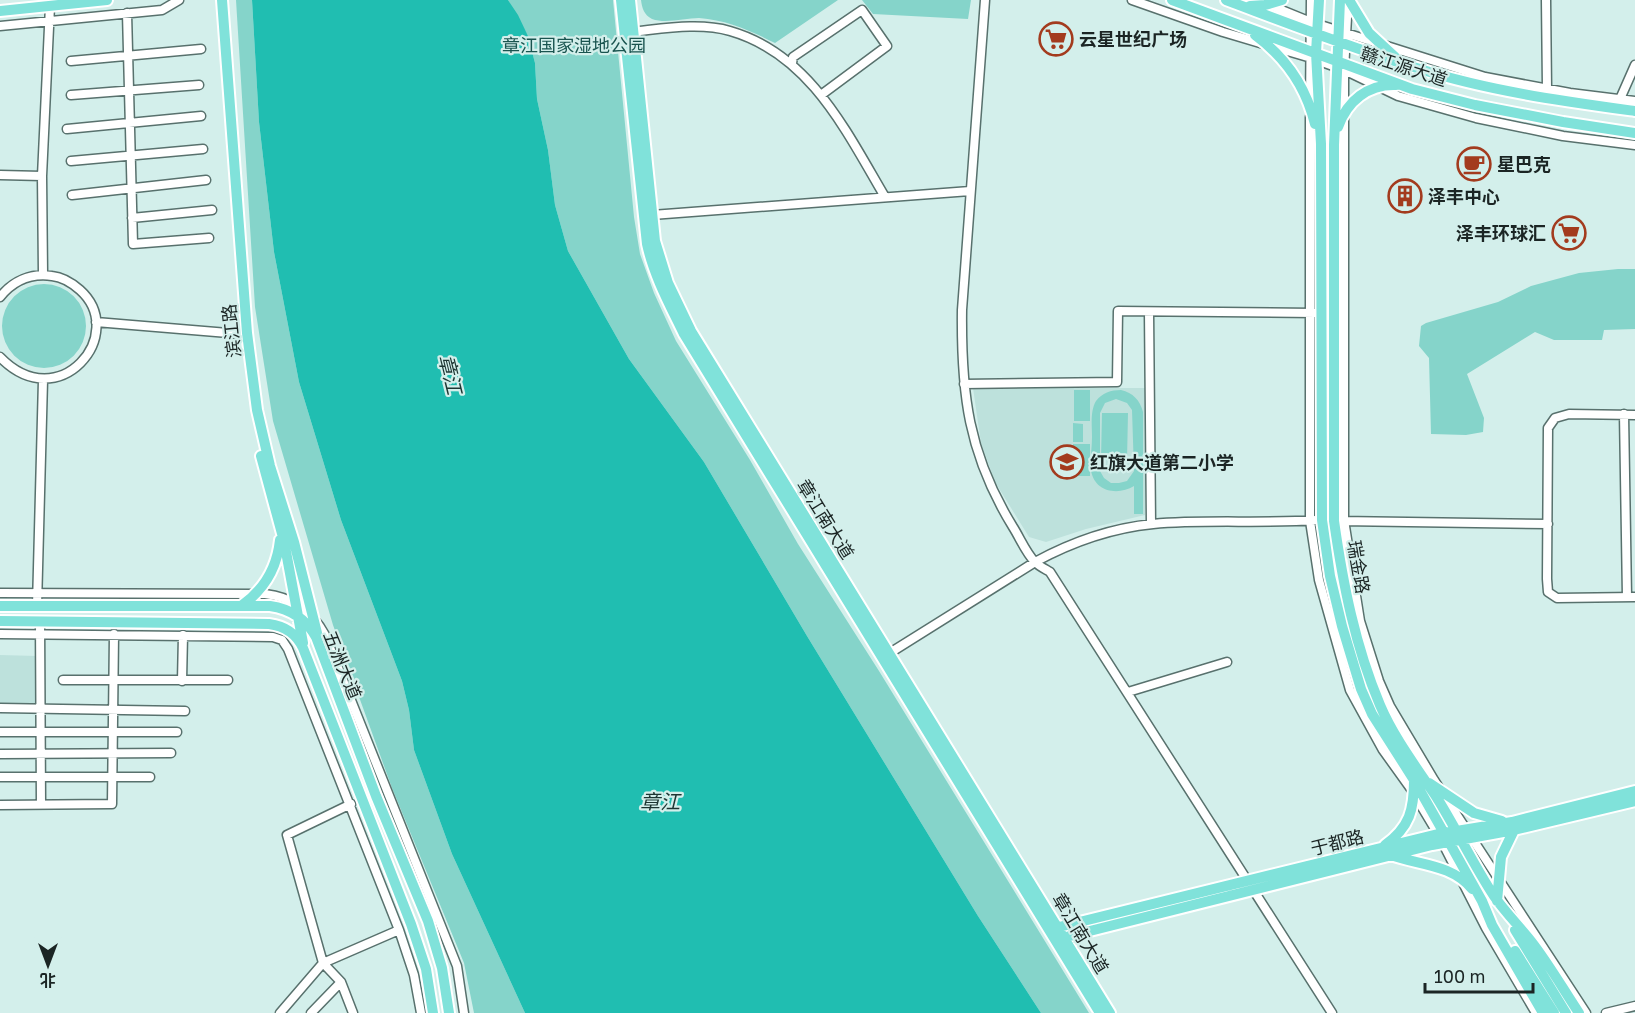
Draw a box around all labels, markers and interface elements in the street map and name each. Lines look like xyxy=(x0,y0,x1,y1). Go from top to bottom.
supermarket icon: 云星世纪广场 xyxy=(1038,21,1074,57)
place label: 云星世纪广场 xyxy=(1079,28,1187,50)
park label: 章江国家湿地公园 xyxy=(502,34,646,56)
street label: 赣江源大道 xyxy=(1358,42,1450,90)
cafe icon: 星巴克 xyxy=(1456,146,1492,182)
place label: 星巴克 xyxy=(1497,153,1551,175)
building icon: 泽丰中心 xyxy=(1387,178,1423,214)
place label: 泽丰中心 xyxy=(1428,185,1500,207)
supermarket icon: 泽丰环球汇 xyxy=(1551,215,1587,251)
place label: 泽丰环球汇 xyxy=(1456,222,1546,244)
street label: 滨江路 xyxy=(217,303,245,359)
water label: 章江 xyxy=(435,352,468,398)
school or university icon: 红旗大道第二小学 xyxy=(1049,444,1085,480)
place label: 红旗大道第二小学 xyxy=(1090,451,1234,473)
street label: 章江南大道 xyxy=(793,475,859,563)
street label: 瑞金路 xyxy=(1343,539,1375,595)
street label: 五洲大道 xyxy=(319,628,367,702)
water label: 章江 xyxy=(640,789,682,813)
street label: 于都路 xyxy=(1308,825,1366,859)
street label: 章江南大道 xyxy=(1048,889,1114,977)
north arrow xyxy=(18,935,78,995)
scale bar xyxy=(1425,956,1533,994)
text: 100 m xyxy=(1434,965,1485,987)
text: 北 xyxy=(40,970,56,990)

